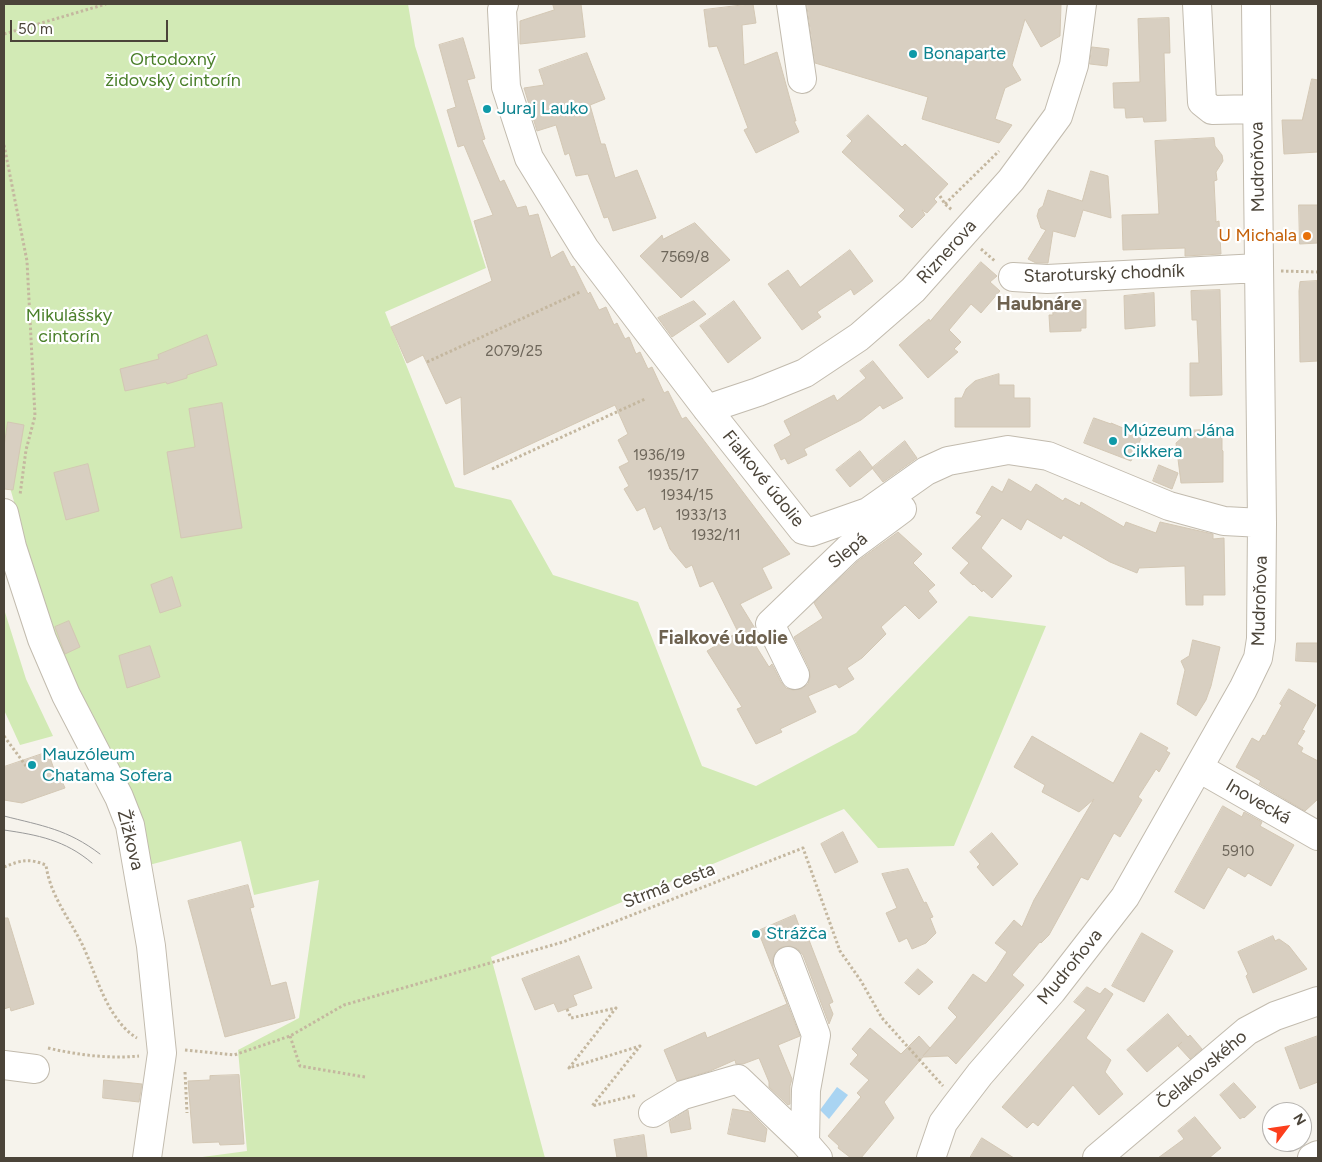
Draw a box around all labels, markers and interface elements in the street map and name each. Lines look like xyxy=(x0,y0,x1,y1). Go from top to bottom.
scale bar xyxy=(12,10,170,42)
text: 50 m xyxy=(18,20,53,38)
place label: Bonaparte xyxy=(923,43,1006,65)
marker: Bonaparte xyxy=(907,48,919,60)
park label: Ortodoxný židovský cintorín xyxy=(105,49,241,92)
place label: Juraj Lauko xyxy=(497,98,588,120)
marker: Juraj Lauko xyxy=(481,103,493,115)
street label: Mudroňova xyxy=(1246,121,1270,213)
street label: Riznerova xyxy=(913,216,981,288)
place label: U Michala xyxy=(1218,225,1297,247)
marker: U Michala xyxy=(1301,230,1313,242)
house number: 7569/8 xyxy=(661,249,709,267)
street label: Staroturský chodník xyxy=(1023,260,1185,288)
district label: Haubnáre xyxy=(996,293,1082,315)
park label: Mikulášsky cintorín xyxy=(26,305,112,348)
house number: 2079/25 xyxy=(485,343,543,361)
place label: Múzeum Jána Cikkera xyxy=(1123,420,1234,462)
street label: Fialkové údolie xyxy=(717,426,809,532)
marker: Múzeum Jána Cikkera xyxy=(1107,435,1119,447)
house number: 1936/19 xyxy=(633,447,685,465)
house number: 1935/17 xyxy=(647,467,699,485)
house number: 1934/15 xyxy=(661,487,713,505)
house number: 1933/13 xyxy=(675,507,727,525)
house number: 1932/11 xyxy=(691,527,741,545)
street label: Slepá xyxy=(824,528,872,574)
street label: Mudroňova xyxy=(1248,555,1272,647)
district label: Fialkové údolie xyxy=(658,627,788,649)
place label: Mauzóleum Chatama Sofera xyxy=(42,744,172,786)
marker: Mauzóleum Chatama Sofera xyxy=(26,759,38,771)
street label: Inovecká xyxy=(1222,775,1294,829)
street label: Žižkova xyxy=(112,807,148,873)
house number: 5910 xyxy=(1222,843,1254,861)
street label: Strmá cesta xyxy=(620,859,718,913)
place label: Strážča xyxy=(766,923,827,945)
street label: Mudroňova xyxy=(1033,925,1107,1009)
marker: Strážča xyxy=(750,928,762,940)
street label: Čelakovského xyxy=(1152,1026,1252,1114)
north arrow xyxy=(1262,1102,1312,1152)
text: N xyxy=(1289,1111,1309,1129)

